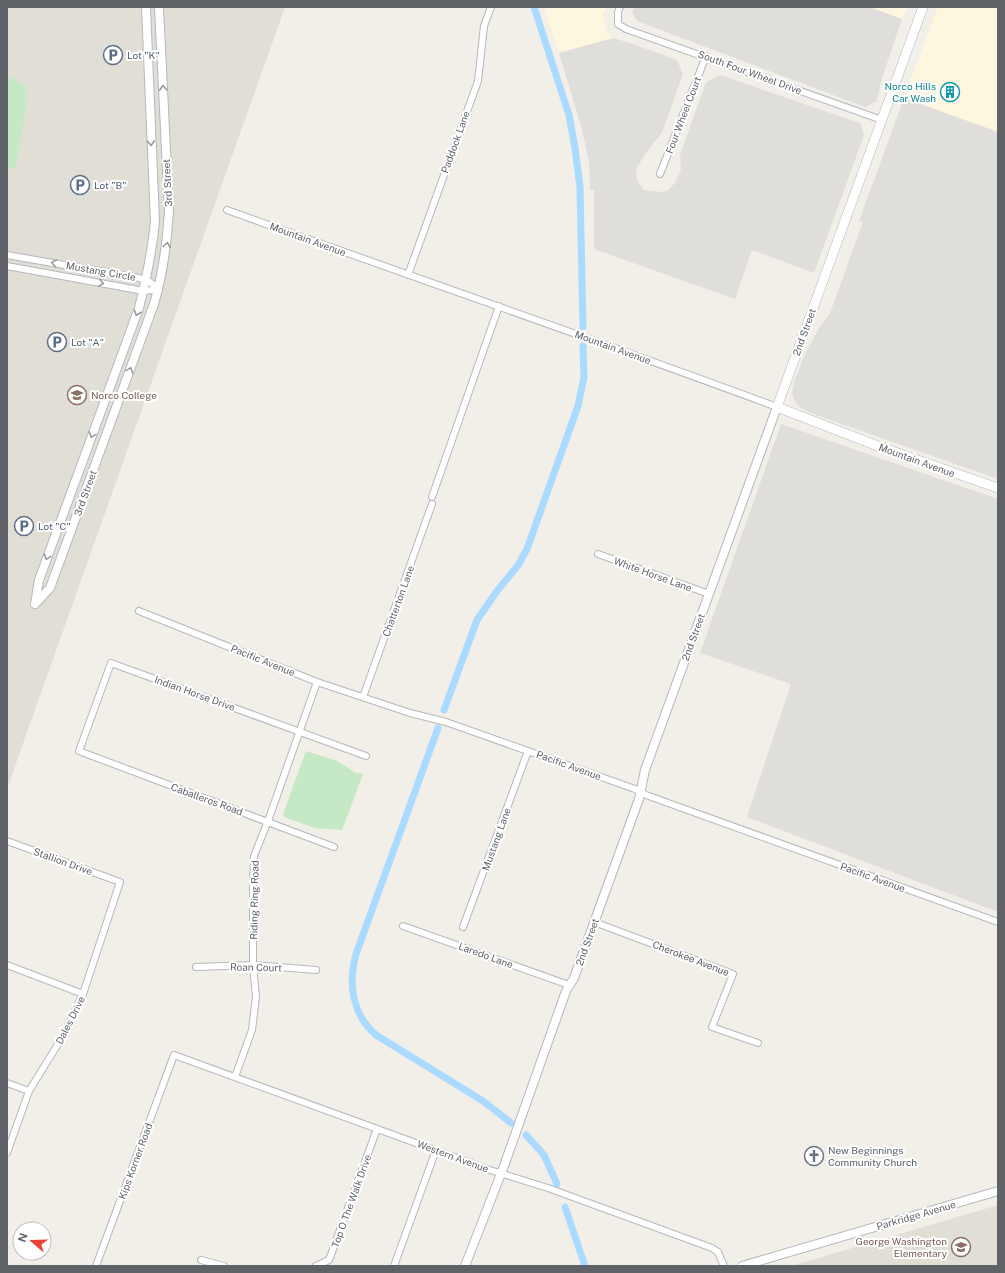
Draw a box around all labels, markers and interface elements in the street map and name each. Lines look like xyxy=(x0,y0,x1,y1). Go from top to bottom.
parking icon: Lot "K" xyxy=(102,44,124,66)
street label: South Four Wheel Drive xyxy=(696,48,804,97)
place label: Lot "K" xyxy=(127,49,160,61)
street label: Four Wheel Court xyxy=(663,75,703,155)
place label: Norco Hills Car Wash xyxy=(885,80,936,104)
building icon: Norco Hills Car Wash xyxy=(939,81,961,103)
one-way arrow xyxy=(158,85,167,91)
street label: Paddock Lane xyxy=(438,109,472,175)
one-way arrow xyxy=(147,140,156,146)
street label: 3rd Street xyxy=(160,159,174,207)
parking icon: Lot "B" xyxy=(69,174,91,196)
place label: Lot "B" xyxy=(94,179,127,191)
street label: Mountain Avenue xyxy=(268,220,348,258)
one-way arrow xyxy=(162,242,171,248)
street label: Mustang Circle xyxy=(65,259,137,283)
one-way arrow xyxy=(51,260,57,268)
one-way arrow xyxy=(97,278,104,287)
street label: 2nd Street xyxy=(790,307,818,357)
one-way arrow xyxy=(134,309,142,316)
street label: Mountain Avenue xyxy=(573,328,653,366)
parking icon: Lot "A" xyxy=(46,331,68,353)
place label: Lot "A" xyxy=(71,336,104,348)
one-way arrow xyxy=(126,366,134,373)
school or university icon: Norco College xyxy=(66,384,88,406)
place label: Norco College xyxy=(91,389,157,401)
one-way arrow xyxy=(89,431,97,438)
street label: Mountain Avenue xyxy=(877,441,957,479)
street label: 3rd Street xyxy=(71,468,99,517)
parking icon: Lot "C" xyxy=(13,515,35,537)
place label: Lot "C" xyxy=(38,520,71,532)
one-way arrow xyxy=(44,553,52,560)
street label: White Horse Lane xyxy=(612,554,694,594)
street label: Chatterton Lane xyxy=(380,564,417,638)
street label: 2nd Street xyxy=(679,612,707,662)
street label: Pacific Avenue xyxy=(229,642,297,678)
street label: Indian Horse Drive xyxy=(153,673,237,713)
street label: Pacific Avenue xyxy=(535,748,603,782)
street label: Caballeros Road xyxy=(169,780,245,818)
street label: Mustang Lane xyxy=(479,806,513,872)
street label: Stallion Drive xyxy=(32,845,94,877)
street label: Riding Ring Road xyxy=(247,860,261,940)
street label: Pacific Avenue xyxy=(839,860,907,894)
street label: 2nd Street xyxy=(573,917,601,967)
street label: Cherokee Avenue xyxy=(651,938,731,978)
street label: Laredo Lane xyxy=(457,940,515,971)
street label: Roan Court xyxy=(230,961,282,973)
street label: Dales Drive xyxy=(53,994,87,1046)
street label: Kips Korner Road xyxy=(116,1121,154,1201)
street label: Western Avenue xyxy=(415,1137,491,1175)
place label: New Beginnings Community Church xyxy=(828,1144,917,1168)
church icon: New Beginnings Community Church xyxy=(803,1145,825,1167)
street label: Top O The Walk Drive xyxy=(329,1153,374,1249)
street label: Parkridge Avenue xyxy=(875,1198,957,1232)
north arrow xyxy=(12,1221,52,1261)
text: N xyxy=(15,1231,30,1244)
place label: George Washington Elementary xyxy=(856,1235,948,1259)
school or university icon: George Washington Elementary xyxy=(950,1236,972,1258)

